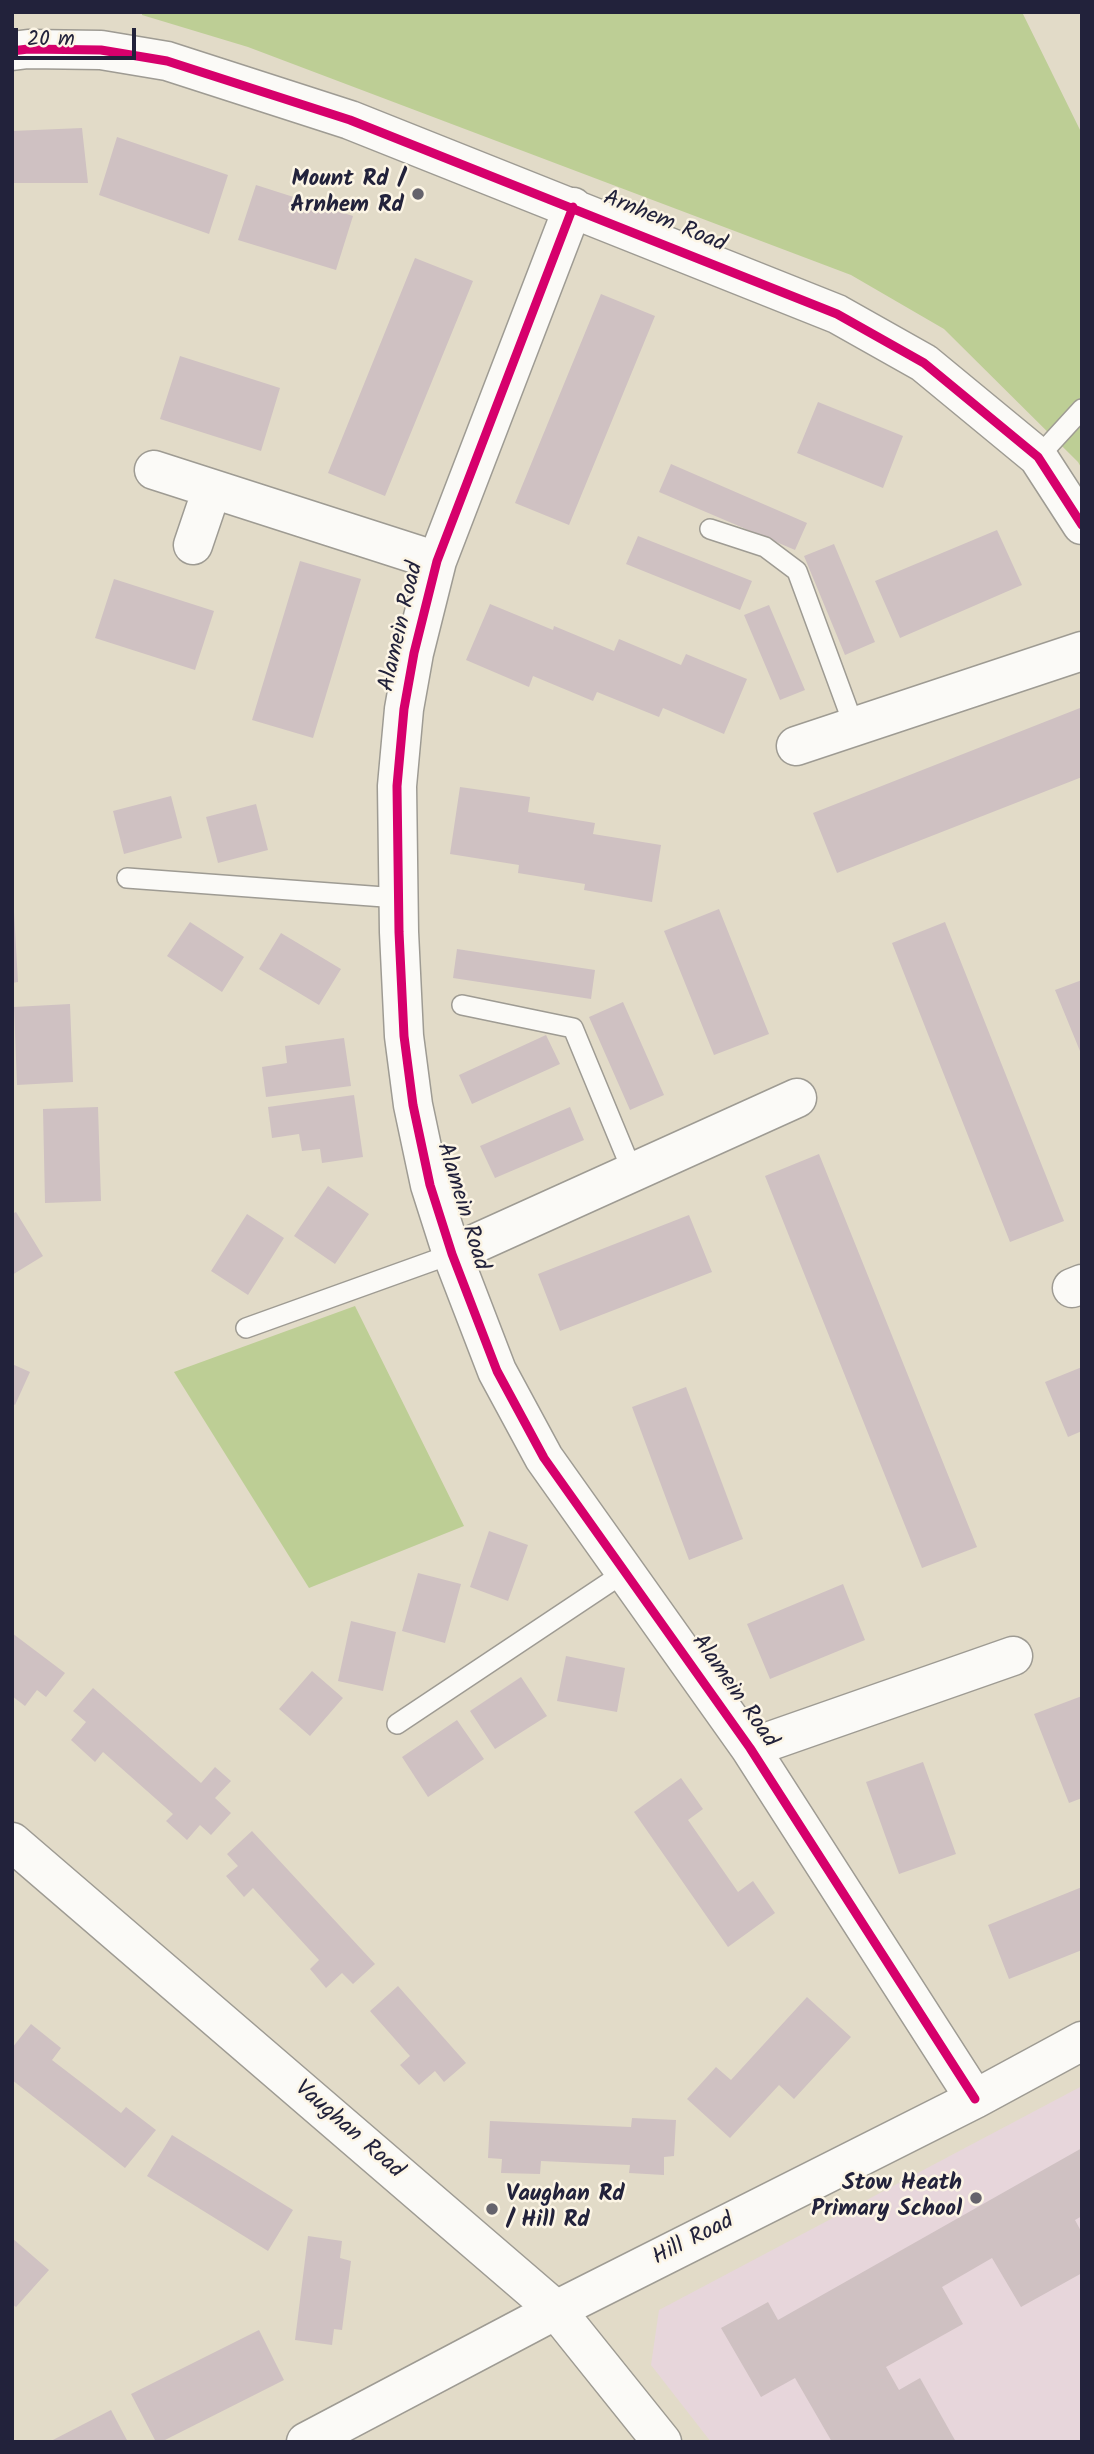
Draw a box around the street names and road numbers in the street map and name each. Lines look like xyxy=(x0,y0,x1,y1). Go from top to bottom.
street label: Arnhem Road xyxy=(598,186,730,260)
street label: Alamein Road xyxy=(375,560,431,694)
street label: Alamein Road xyxy=(428,1140,494,1274)
street label: Alamein Road xyxy=(684,1630,782,1754)
street label: Vaughan Road xyxy=(288,2076,408,2186)
street label: Hill Road xyxy=(649,2209,739,2273)

